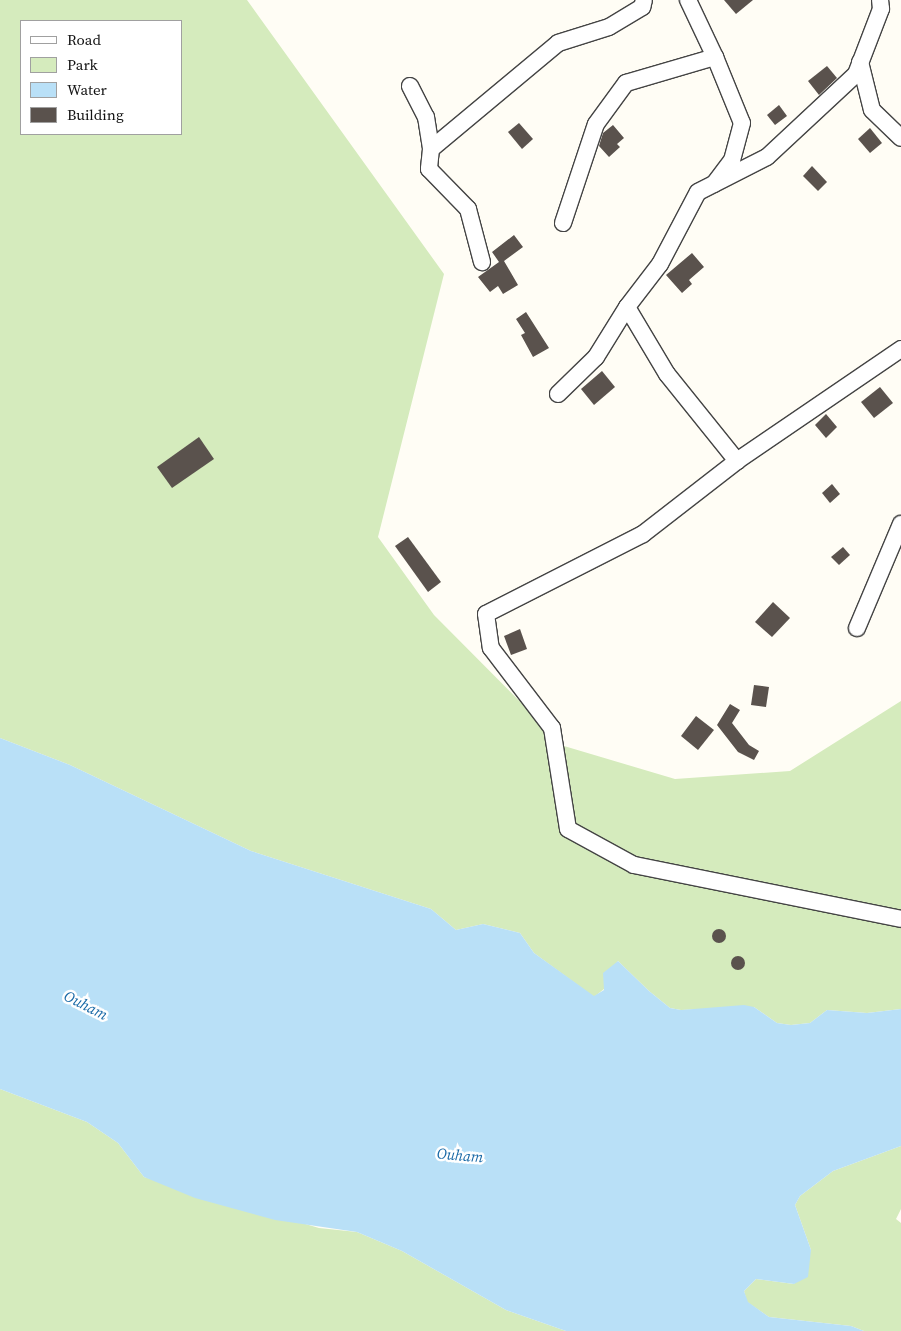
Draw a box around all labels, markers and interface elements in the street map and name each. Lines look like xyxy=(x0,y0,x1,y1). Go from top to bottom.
legend xyxy=(20,20,182,135)
text: Road xyxy=(67,29,101,50)
text: Park xyxy=(67,54,98,75)
text: Water xyxy=(67,79,107,100)
text: Building xyxy=(67,104,124,125)
water label: Ouham xyxy=(61,986,111,1024)
water label: Ouham xyxy=(436,1144,484,1166)

